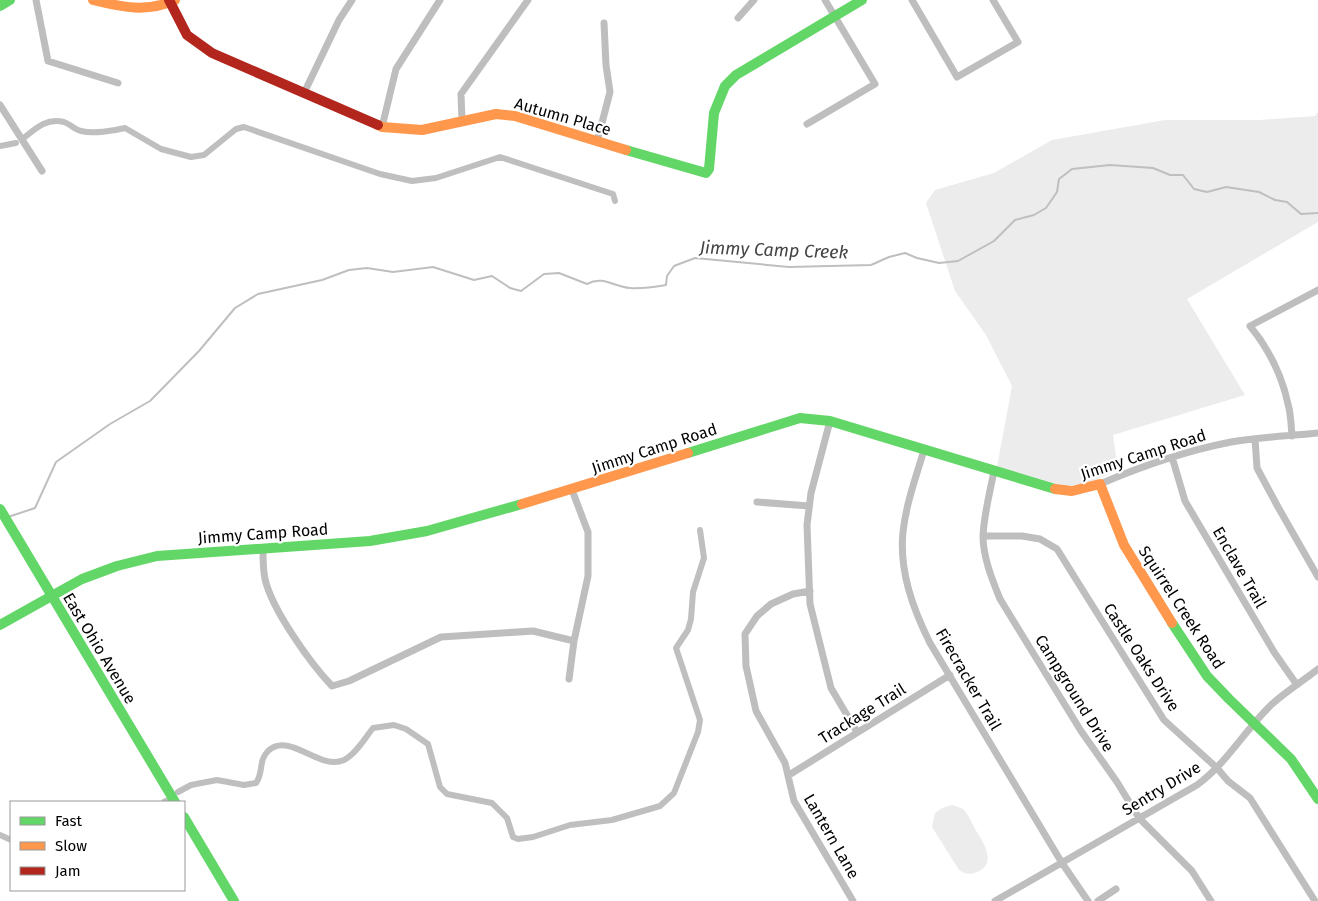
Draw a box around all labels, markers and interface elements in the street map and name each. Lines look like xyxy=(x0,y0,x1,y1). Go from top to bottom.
street label: Autumn Place xyxy=(512,94,613,139)
water label: Jimmy Camp Creek xyxy=(698,236,849,264)
street label: Jimmy Camp Road xyxy=(589,419,719,478)
street label: Jimmy Camp Road xyxy=(1078,425,1208,484)
street label: Jimmy Camp Road xyxy=(197,519,329,548)
street label: Enclave Trail xyxy=(1209,523,1271,611)
street label: Squirrel Creek Road xyxy=(1135,542,1228,672)
street label: East Ohio Avenue xyxy=(59,589,140,707)
street label: Castle Oaks Drive xyxy=(1100,600,1184,715)
street label: Firecracker Trail xyxy=(932,625,1006,734)
street label: Campground Drive xyxy=(1031,631,1118,755)
street label: Trackage Trail xyxy=(815,679,909,748)
street label: Sentry Drive xyxy=(1118,758,1204,819)
street label: Lantern Lane xyxy=(800,791,863,882)
legend xyxy=(10,801,185,891)
text: Fast xyxy=(55,812,82,830)
text: Slow xyxy=(55,837,87,855)
text: Jam xyxy=(55,862,81,880)

